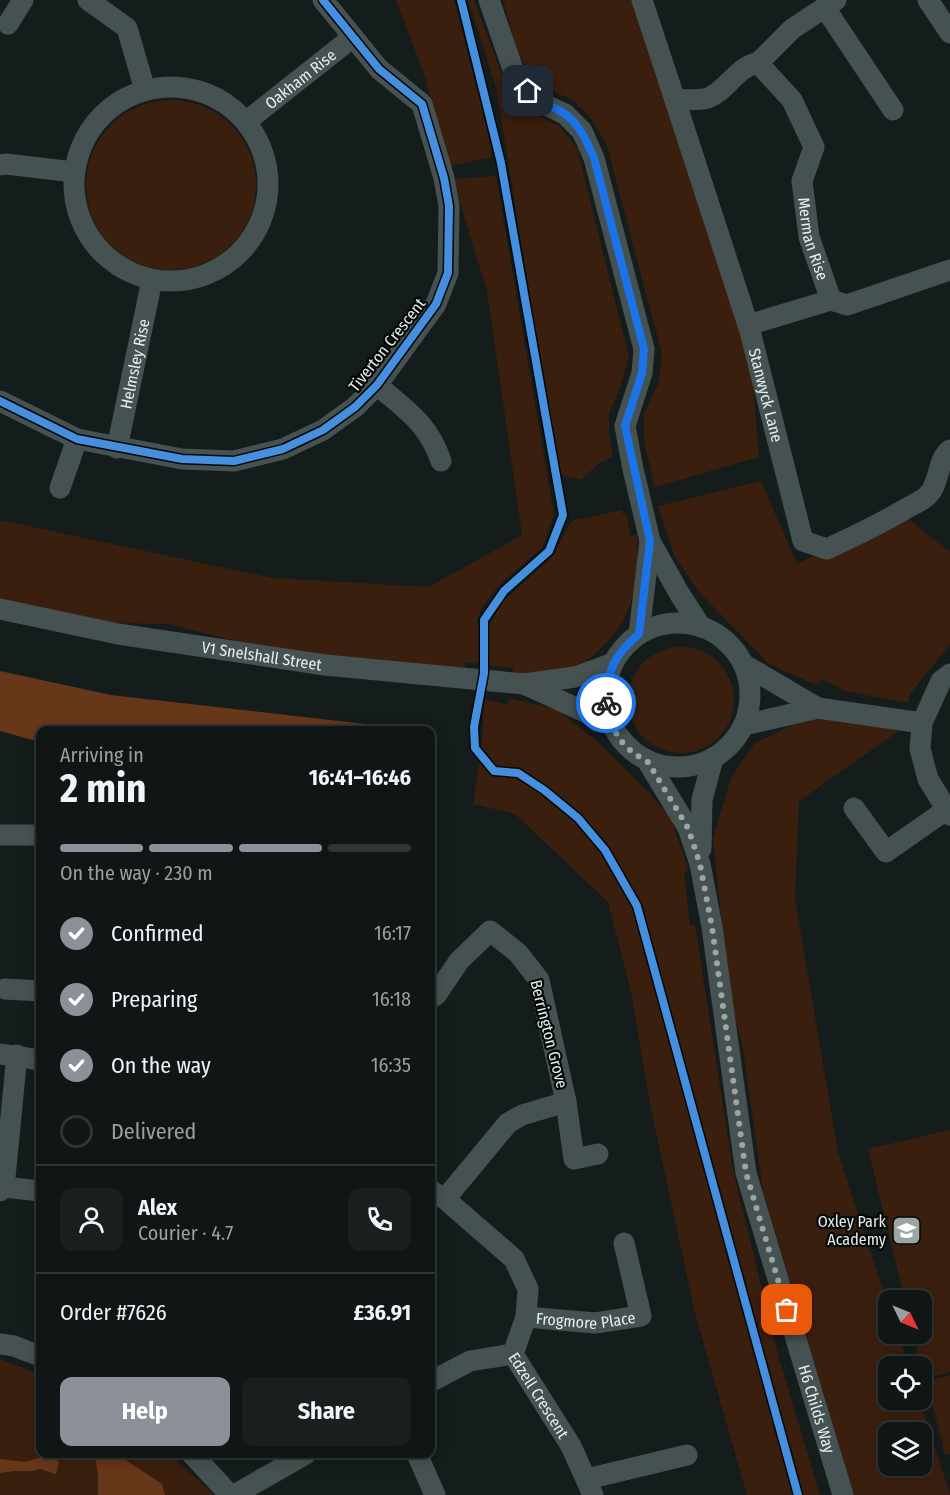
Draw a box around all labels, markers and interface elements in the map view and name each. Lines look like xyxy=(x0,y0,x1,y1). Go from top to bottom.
street label: Oakham Rise xyxy=(261,45,340,113)
pin xyxy=(502,65,553,116)
icon: home xyxy=(511,74,544,107)
street label: Merman Rise xyxy=(795,196,833,283)
street label: Tiverton Crescent xyxy=(345,294,430,396)
street label: Helmsley Rise xyxy=(116,317,153,411)
street label: Stanwyck Lane xyxy=(745,346,787,444)
street label: V1 Snelshall Street xyxy=(201,637,324,674)
courier xyxy=(576,673,636,733)
icon: bike xyxy=(590,687,623,720)
text: Arriving in xyxy=(60,743,144,767)
text: 16:41–16:46 xyxy=(309,764,411,791)
text: 2 min xyxy=(60,766,146,812)
text: On the way · 230 m xyxy=(60,861,213,885)
icon: check xyxy=(60,917,93,950)
text: Confirmed xyxy=(111,920,204,947)
text: 16:17 xyxy=(374,921,411,945)
street label: Berrington Grove xyxy=(526,978,572,1090)
icon: check xyxy=(60,983,93,1016)
text: Preparing xyxy=(111,986,197,1013)
text: 16:18 xyxy=(372,987,411,1011)
icon: check xyxy=(60,1049,93,1082)
text: On the way xyxy=(111,1052,211,1079)
text: 16:35 xyxy=(371,1053,411,1077)
text: Delivered xyxy=(111,1118,196,1145)
button: person xyxy=(60,1188,123,1251)
button: phone xyxy=(348,1188,411,1251)
text: Alex xyxy=(138,1194,177,1221)
place label: Oxley Park Academy xyxy=(818,1212,887,1249)
school or university icon: Oxley Park Academy xyxy=(891,1214,923,1246)
text: Courier · 4.7 xyxy=(138,1221,233,1245)
pin xyxy=(761,1284,812,1335)
north arrow xyxy=(878,1290,932,1344)
map controls xyxy=(878,1290,932,1476)
icon: bag xyxy=(770,1293,803,1326)
text: Order #7626 xyxy=(60,1299,167,1326)
text: £36.91 xyxy=(353,1299,411,1326)
street label: Frogmore Place xyxy=(535,1307,637,1333)
street label: Edzell Crescent xyxy=(505,1349,574,1442)
button: locate xyxy=(878,1356,932,1410)
street label: H6 Childs Way xyxy=(795,1362,840,1456)
button: Help xyxy=(60,1377,230,1446)
button: Share xyxy=(242,1377,411,1446)
button: layers xyxy=(878,1422,932,1476)

